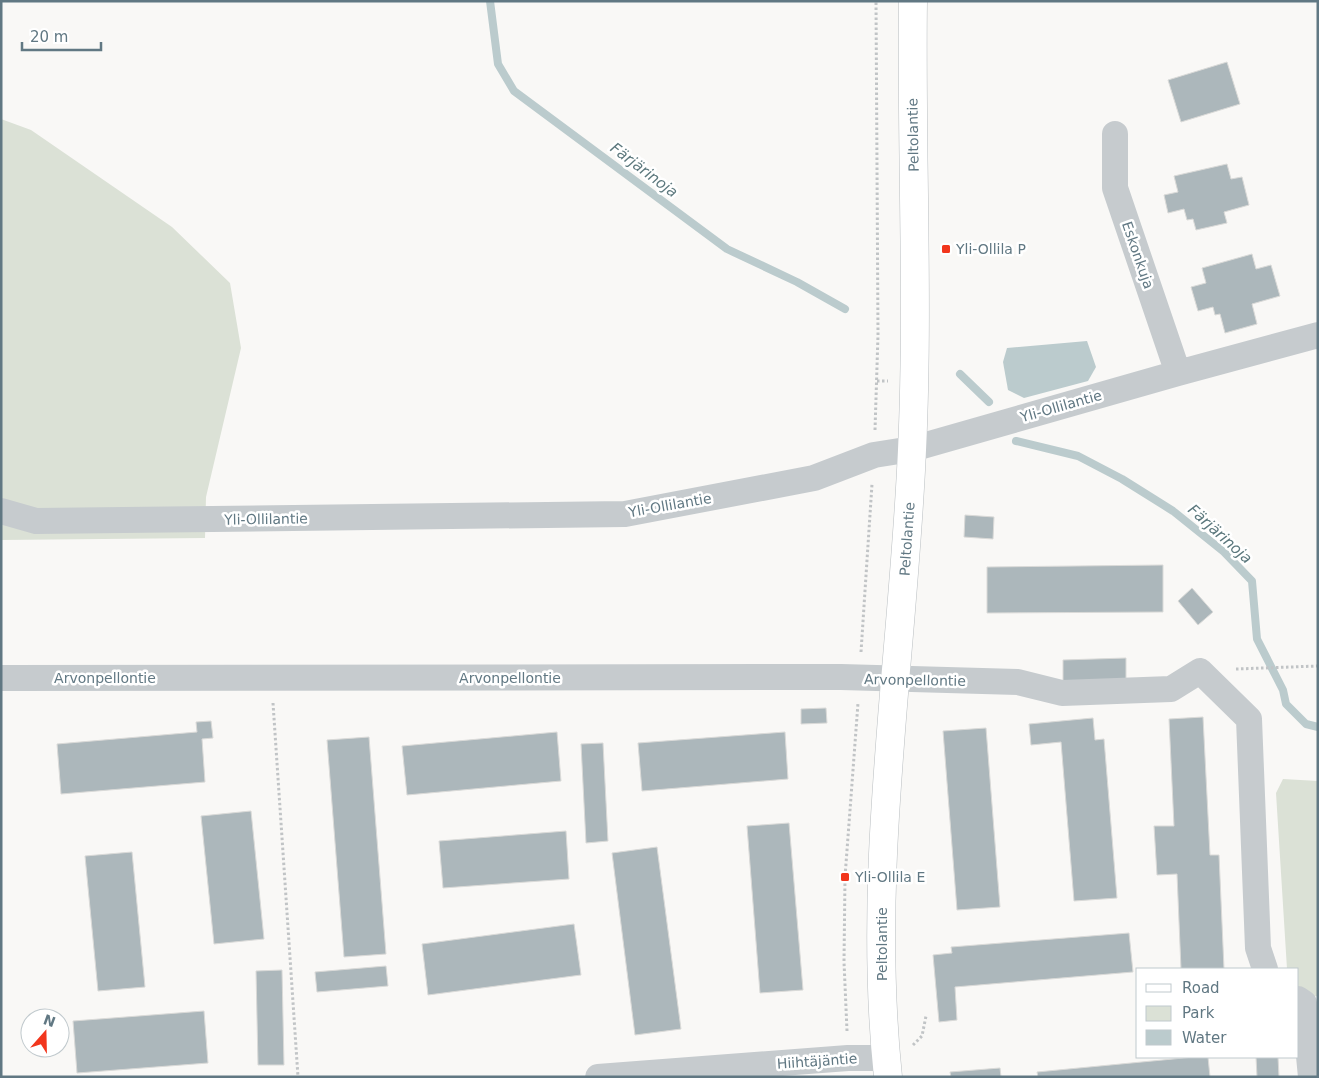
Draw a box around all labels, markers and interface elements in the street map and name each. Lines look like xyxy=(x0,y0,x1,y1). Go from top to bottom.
scale bar xyxy=(22,20,101,52)
text: 20 m xyxy=(30,28,68,46)
street label: Peltolantie xyxy=(904,98,922,172)
water label: Färjärinoja xyxy=(607,139,681,201)
street label: Eskonkuja xyxy=(1119,219,1157,291)
place label: Yli-Ollila P xyxy=(955,241,1026,257)
marker: Yli-Ollila P xyxy=(940,243,952,255)
street label: Yli-Ollilantie xyxy=(1018,387,1103,426)
street label: Yli-Ollilantie xyxy=(626,490,713,520)
water label: Färjärinoja xyxy=(1184,501,1256,567)
street label: Peltolantie xyxy=(896,502,918,576)
street label: Yli-Ollilantie xyxy=(223,510,308,528)
street label: Arvonpellontie xyxy=(54,670,156,686)
street label: Arvonpellontie xyxy=(459,670,561,686)
street label: Arvonpellontie xyxy=(864,671,966,689)
place label: Yli-Ollila E xyxy=(854,869,925,885)
marker: Yli-Ollila E xyxy=(839,871,851,883)
street label: Peltolantie xyxy=(874,907,890,981)
legend xyxy=(1136,968,1299,1058)
text: Road xyxy=(1182,979,1220,997)
text: Park xyxy=(1182,1004,1215,1022)
north arrow xyxy=(20,1008,70,1058)
text: N xyxy=(41,1011,58,1030)
text: Water xyxy=(1182,1029,1227,1047)
street label: Hiihtäjäntie xyxy=(776,1050,858,1072)

